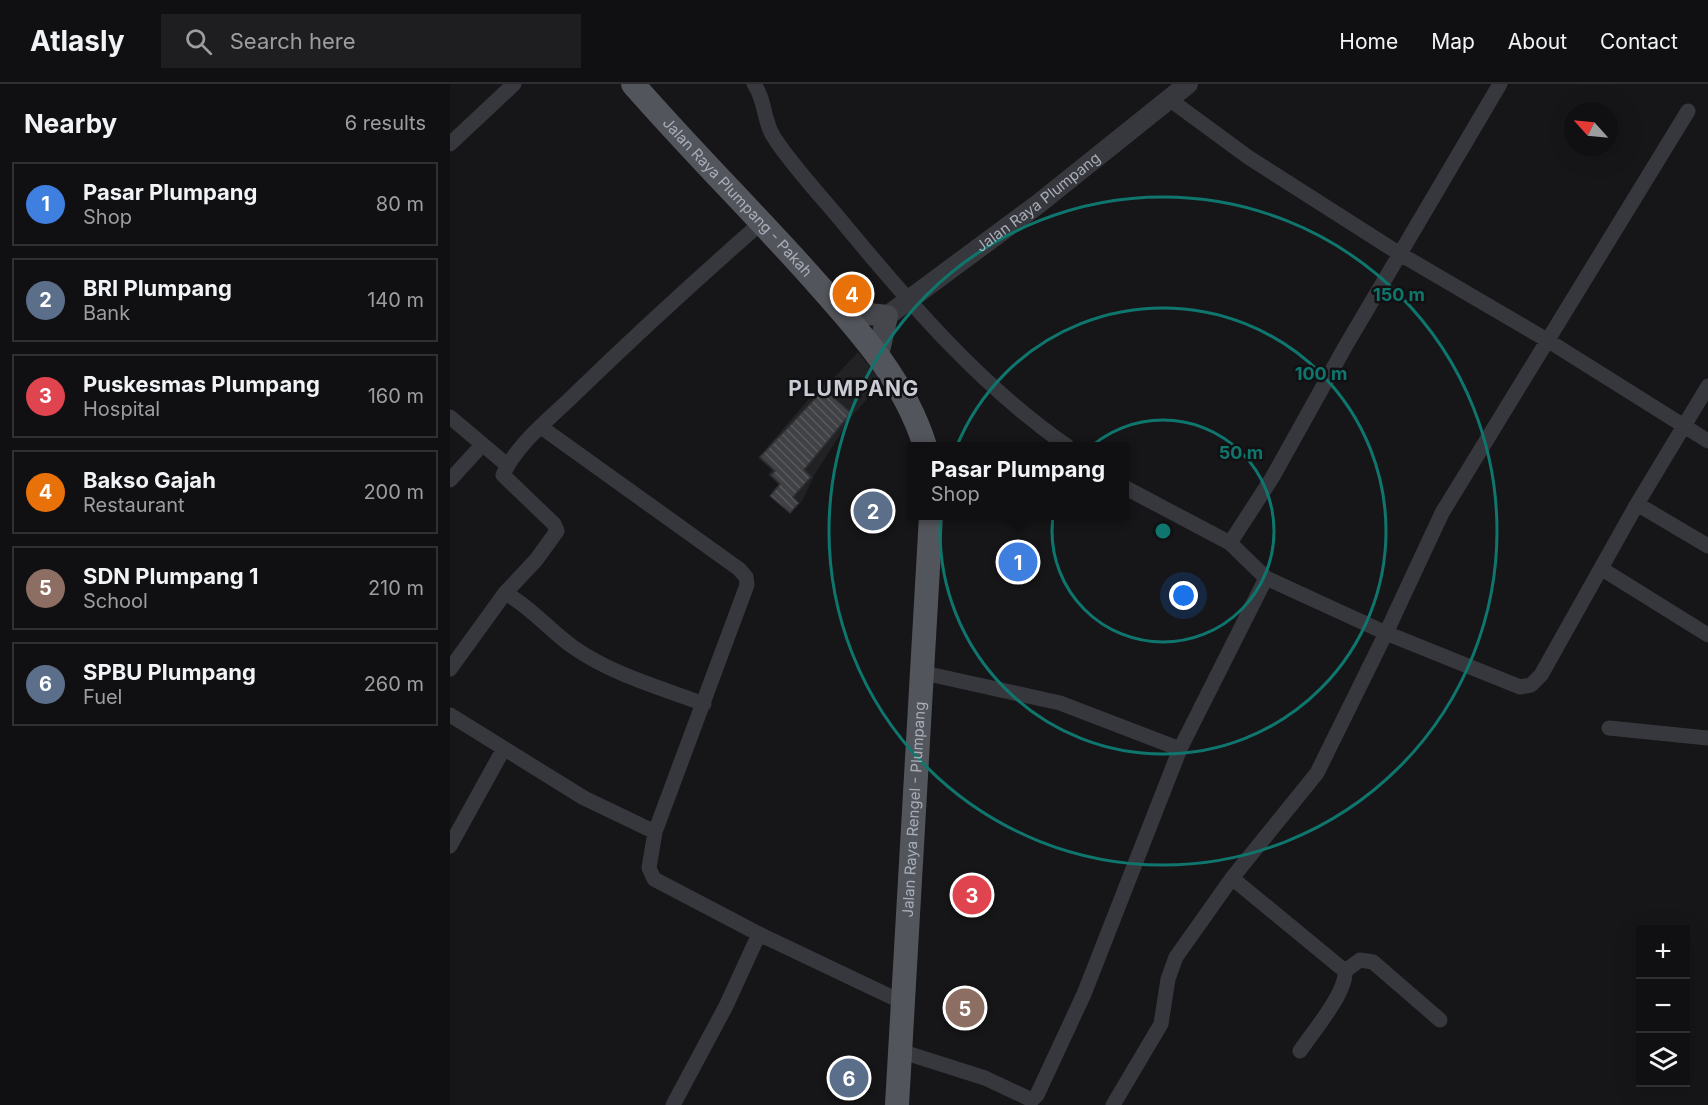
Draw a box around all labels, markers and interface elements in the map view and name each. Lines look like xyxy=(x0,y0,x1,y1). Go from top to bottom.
search box xyxy=(161,14,581,68)
text: Atlasly xyxy=(30,24,125,58)
icon: search xyxy=(182,25,215,58)
text: Search here xyxy=(230,28,356,54)
text: Home xyxy=(1339,29,1398,54)
text: Map xyxy=(1431,29,1475,54)
text: About xyxy=(1508,29,1567,54)
text: Contact xyxy=(1600,29,1678,54)
north arrow xyxy=(1564,102,1618,156)
text: Nearby xyxy=(24,108,117,139)
text: 6 results xyxy=(345,111,426,135)
street label: Jalan Raya Plumpang - Pakah xyxy=(659,113,817,281)
street label: Jalan Raya Plumpang xyxy=(972,148,1104,256)
text: Pasar Plumpang xyxy=(83,179,257,205)
text: 1 xyxy=(41,192,50,216)
text: 80 m xyxy=(376,192,424,216)
text: Shop xyxy=(83,205,132,229)
pin: 4 xyxy=(832,272,872,316)
text: BRI Plumpang xyxy=(83,275,232,301)
text: 150 m xyxy=(1373,284,1425,305)
text: 2 xyxy=(39,288,52,312)
text: 140 m xyxy=(367,288,424,312)
text: Bank xyxy=(83,301,130,325)
text: 100 m xyxy=(1295,363,1347,384)
text: Puskesmas Plumpang xyxy=(83,371,320,397)
district label: PLUMPANG xyxy=(788,376,920,401)
text: 3 xyxy=(39,384,52,408)
text: 160 m xyxy=(368,384,424,408)
text: Hospital xyxy=(83,397,160,421)
popup xyxy=(907,442,1129,520)
text: 50 m xyxy=(1219,442,1263,463)
text: Pasar Plumpang xyxy=(931,456,1105,482)
text: Bakso Gajah xyxy=(83,467,216,493)
text: 4 xyxy=(39,480,52,504)
text: 200 m xyxy=(363,480,424,504)
text: Shop xyxy=(931,482,980,506)
pin: 2 xyxy=(854,488,892,534)
text: Restaurant xyxy=(83,493,185,517)
centre of rings xyxy=(1153,521,1173,541)
pin: 1 xyxy=(998,540,1038,584)
text: SDN Plumpang 1 xyxy=(83,563,258,589)
text: 5 xyxy=(39,576,52,600)
text: 210 m xyxy=(368,576,424,600)
your location xyxy=(1169,581,1198,610)
text: School xyxy=(83,589,148,613)
text: SPBU Plumpang xyxy=(83,659,256,685)
text: 6 xyxy=(39,672,52,696)
text: 260 m xyxy=(364,672,424,696)
text: Fuel xyxy=(83,685,122,709)
street label: Jalan Raya Rengel - Plumpang xyxy=(898,701,929,918)
pin: 3 xyxy=(952,872,992,918)
map controls xyxy=(1636,925,1690,1087)
button: + xyxy=(1636,925,1690,979)
button: − xyxy=(1636,979,1690,1033)
pin: 5 xyxy=(946,986,984,1030)
button: layers xyxy=(1636,1033,1690,1087)
pin: 6 xyxy=(830,1056,868,1100)

